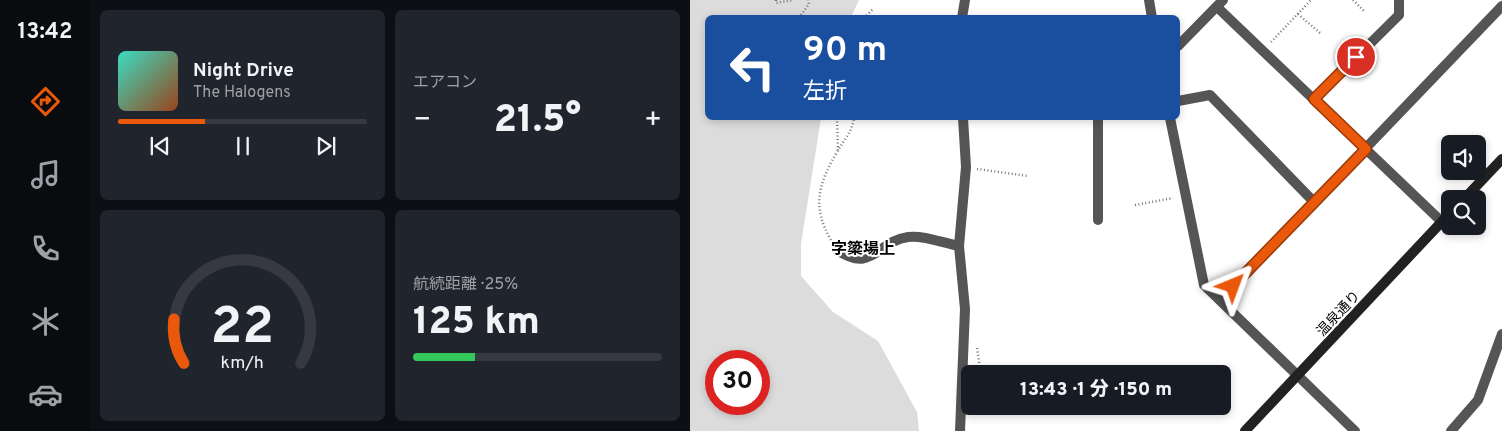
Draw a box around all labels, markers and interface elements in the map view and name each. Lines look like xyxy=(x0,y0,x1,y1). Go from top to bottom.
text: 13:42 xyxy=(18,19,72,46)
text: 90 m xyxy=(803,29,887,73)
icon: left xyxy=(720,35,785,100)
pin xyxy=(1335,36,1377,78)
icon: arrive xyxy=(1342,43,1370,71)
text: Night Drive xyxy=(193,59,294,83)
text: エアコン xyxy=(413,73,477,93)
text: 左折 xyxy=(803,79,847,106)
text: The Halogens xyxy=(193,83,291,103)
icon: directions xyxy=(28,84,63,119)
text: 21.5° xyxy=(494,97,581,146)
text: − xyxy=(413,103,431,139)
text: + xyxy=(644,103,662,139)
icon: previous xyxy=(146,132,174,160)
icon: pause xyxy=(229,132,257,160)
icon: next xyxy=(312,132,340,160)
map controls xyxy=(1441,135,1486,235)
button: sound xyxy=(1441,135,1486,180)
icon: music xyxy=(28,157,63,192)
button: search xyxy=(1441,190,1486,235)
icon: phone xyxy=(28,231,63,266)
district label: 字簗場上 xyxy=(831,240,895,260)
position arrow xyxy=(1206,259,1258,311)
text: 航続距離 · 25% xyxy=(413,275,518,295)
street label: 温泉通り xyxy=(1313,287,1364,340)
text: 22 xyxy=(211,296,274,362)
text: 125 km xyxy=(413,299,540,348)
icon: climate xyxy=(28,304,63,339)
speed limit sign: 30 xyxy=(705,350,770,415)
text: km/h xyxy=(221,352,264,375)
icon: car xyxy=(28,377,63,412)
text: 13:43 · 1 分 · 150 m xyxy=(1020,378,1172,402)

